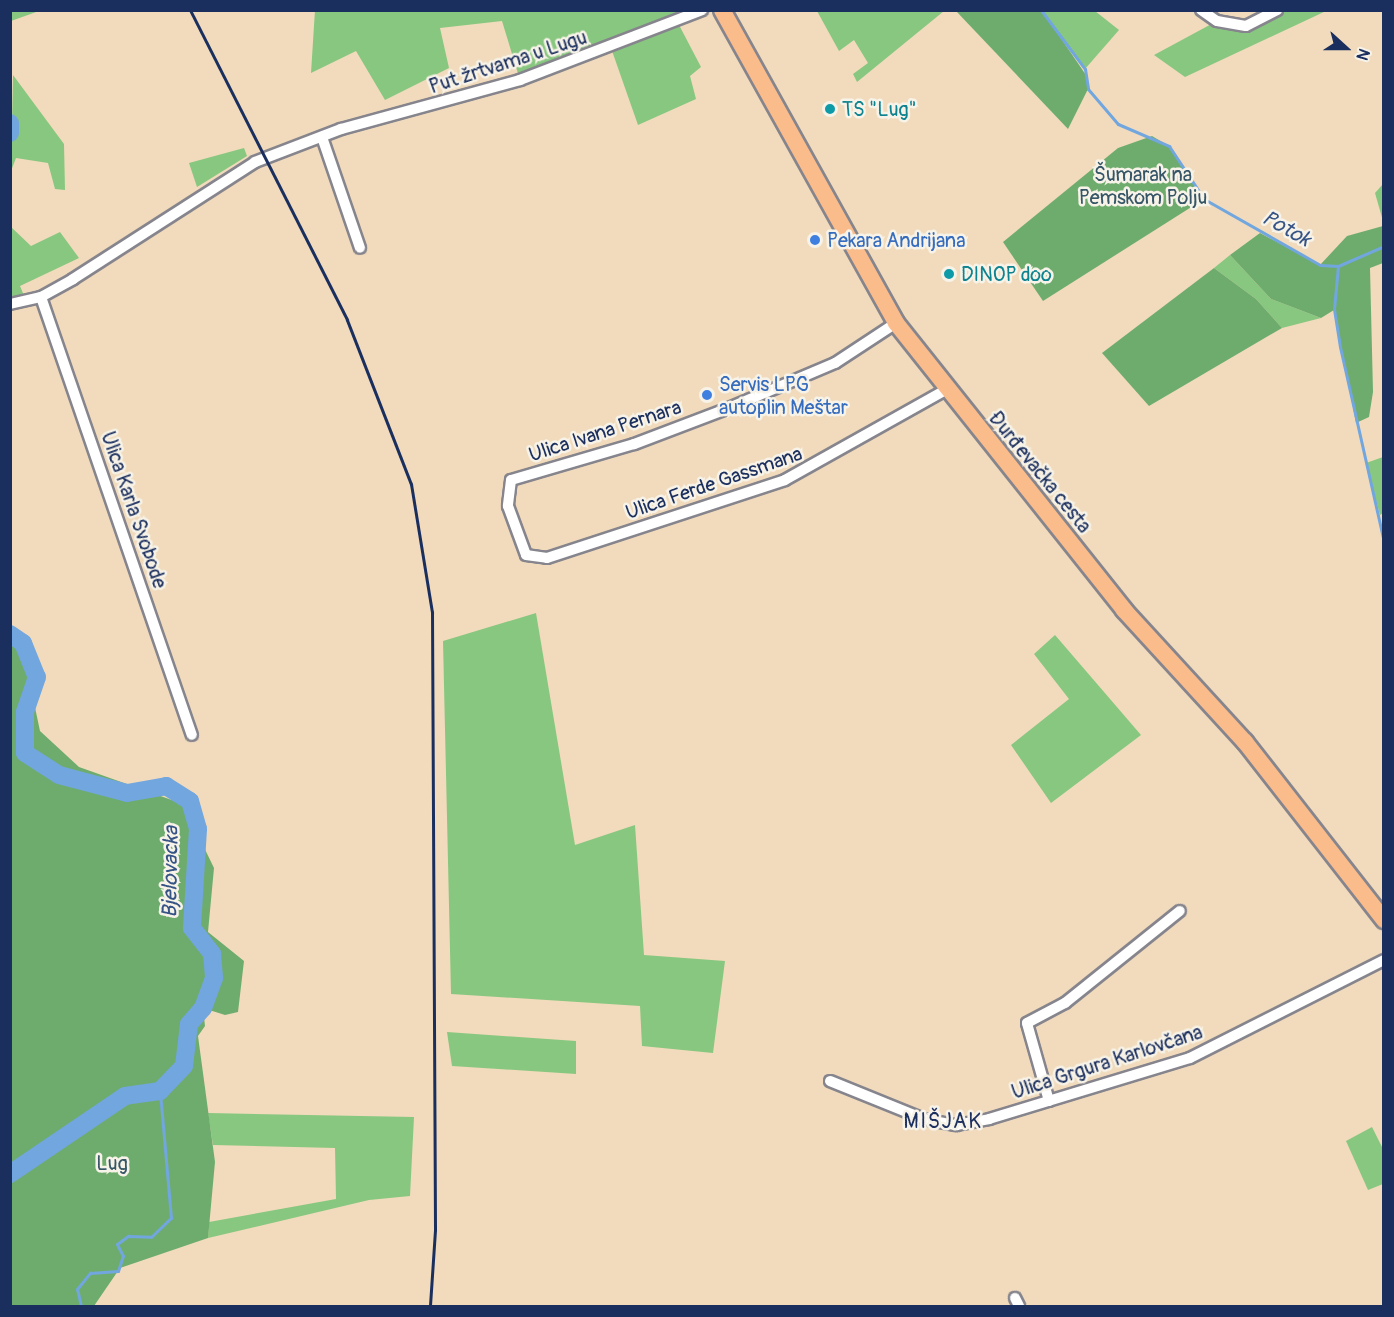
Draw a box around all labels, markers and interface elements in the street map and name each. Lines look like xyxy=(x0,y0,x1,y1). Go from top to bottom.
north arrow xyxy=(1316,18,1376,78)
street label: Put žrtvama u Lugu xyxy=(426,25,590,99)
text: N xyxy=(1352,46,1374,63)
place label: TS "Lug" xyxy=(842,97,917,121)
marker: TS "Lug" xyxy=(823,102,837,116)
park label: Šumarak na Pemskom Polju xyxy=(1079,162,1207,209)
water label: Potok xyxy=(1257,206,1315,252)
place label: Pekara Andrijana xyxy=(827,228,965,252)
marker: Pekara Andrijana xyxy=(808,233,822,247)
place label: DINOP doo xyxy=(961,262,1052,286)
marker: DINOP doo xyxy=(942,267,956,281)
place label: Servis LPG autoplin Meštar xyxy=(719,372,848,419)
marker: Servis LPG autoplin Meštar xyxy=(700,388,714,402)
street label: Ulica Ivana Pernara xyxy=(526,395,684,467)
street label: Đurđevačka cesta xyxy=(984,406,1096,538)
street label: Ulica Karla Svobode xyxy=(96,429,172,591)
street label: Ulica Ferde Gassmana xyxy=(623,442,805,524)
water label: Bjelovacka xyxy=(158,826,184,918)
street label: Ulica Grgura Karlovčana xyxy=(1009,1020,1205,1104)
district label: MIŠJAK xyxy=(904,1109,982,1135)
park label: Lug xyxy=(96,1151,128,1175)

